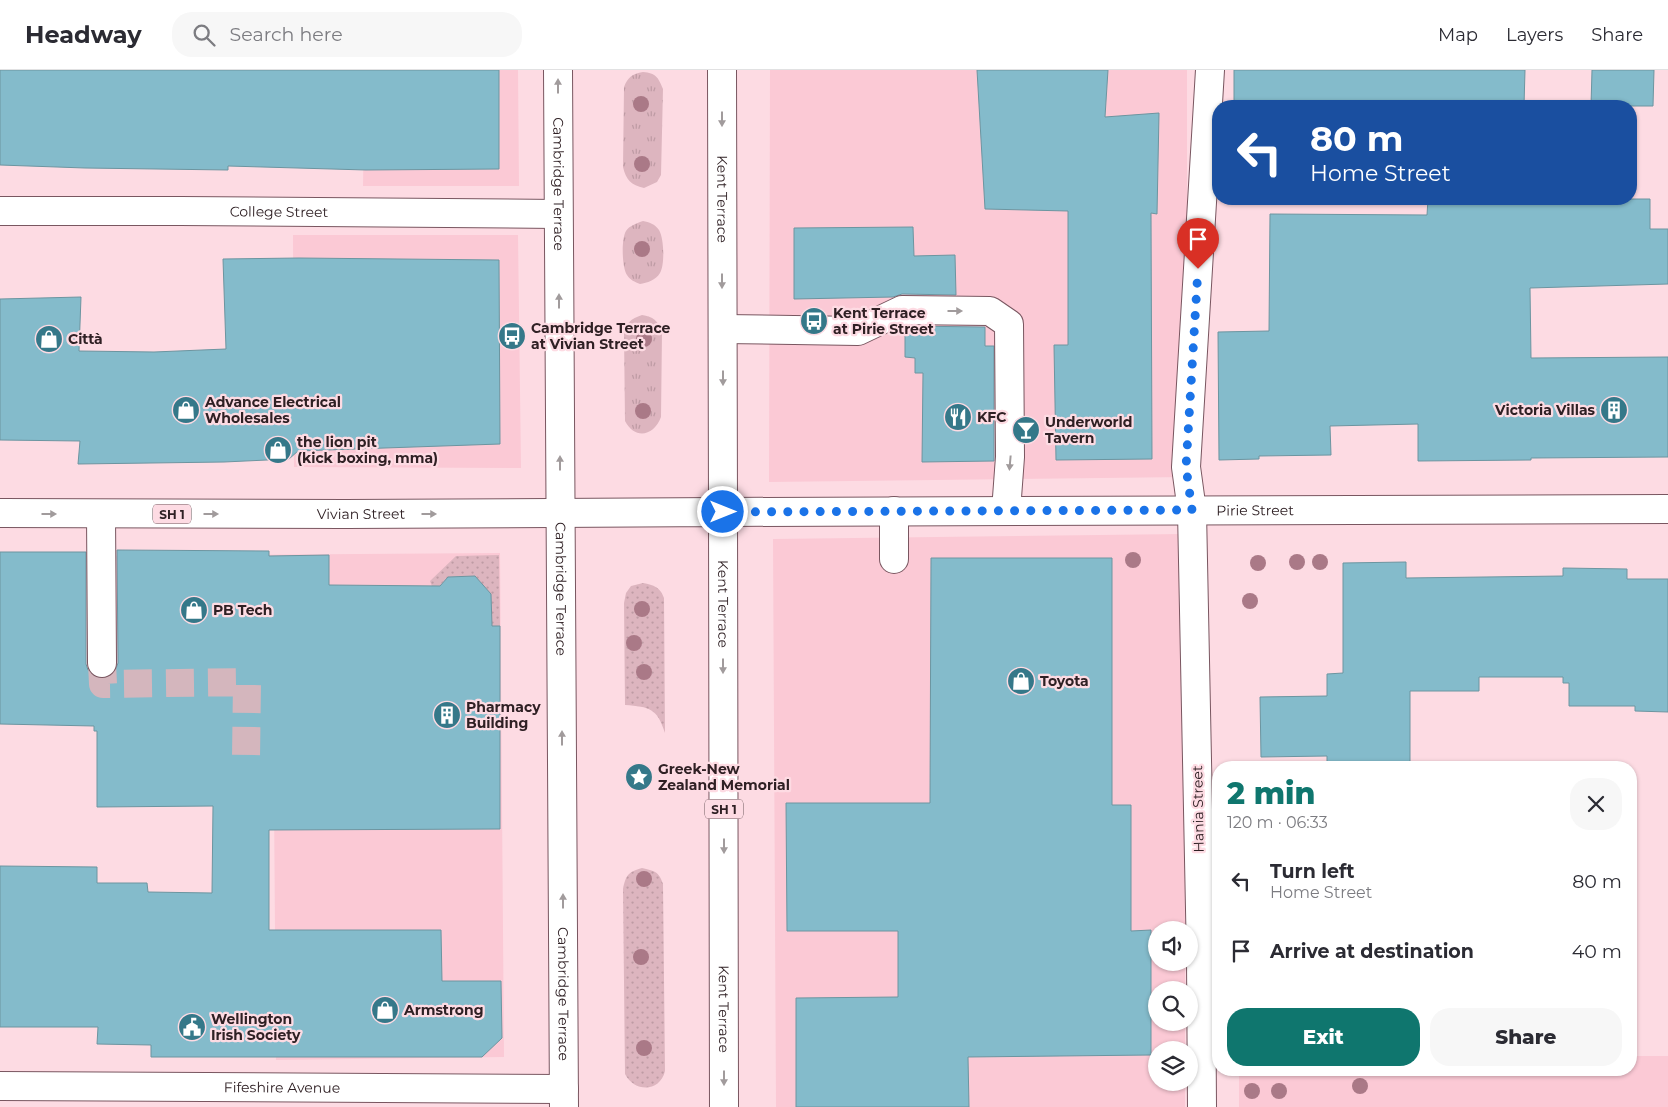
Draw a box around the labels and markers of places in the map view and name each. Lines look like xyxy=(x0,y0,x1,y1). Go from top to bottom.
pin xyxy=(1177,218,1219,269)
place label: Kent Terrace at Pirie Street xyxy=(833,304,934,338)
bus stop icon: Kent Terrace at Pirie Street xyxy=(799,306,829,336)
place label: Cambridge Terrace at Vivian Street xyxy=(531,319,671,353)
bus stop icon: Cambridge Terrace at Vivian Street xyxy=(497,321,527,351)
shop icon: Città xyxy=(34,324,64,354)
place label: Città xyxy=(68,330,103,348)
place label: Advance Electrical Wholesales xyxy=(204,393,341,427)
shop icon: Advance Electrical Wholesales xyxy=(171,395,201,425)
building icon: Victoria Villas xyxy=(1599,395,1629,425)
place label: Victoria Villas xyxy=(1494,401,1596,419)
restaurant icon: KFC xyxy=(943,402,973,432)
place label: KFC xyxy=(977,408,1006,426)
place label: Underworld Tavern xyxy=(1045,413,1133,447)
bar icon: Underworld Tavern xyxy=(1011,415,1041,445)
place label: the lion pit (kick boxing, mma) xyxy=(297,433,438,467)
shop icon: the lion pit (kick boxing, mma) xyxy=(263,435,293,465)
shop icon: PB Tech xyxy=(179,595,209,625)
place label: PB Tech xyxy=(213,601,272,619)
shop icon: Toyota xyxy=(1006,666,1036,696)
place label: Toyota xyxy=(1040,672,1089,690)
place label: Pharmacy Building xyxy=(466,698,541,732)
building icon: Pharmacy Building xyxy=(432,700,462,730)
place label: Greek-New Zealand Memorial xyxy=(658,760,790,794)
place icon: Greek-New Zealand Memorial xyxy=(624,762,654,792)
shop icon: Armstrong xyxy=(370,995,400,1025)
place label: Armstrong xyxy=(403,1001,484,1019)
place label: Wellington Irish Society xyxy=(211,1010,301,1044)
public building icon: Wellington Irish Society xyxy=(177,1012,207,1042)

